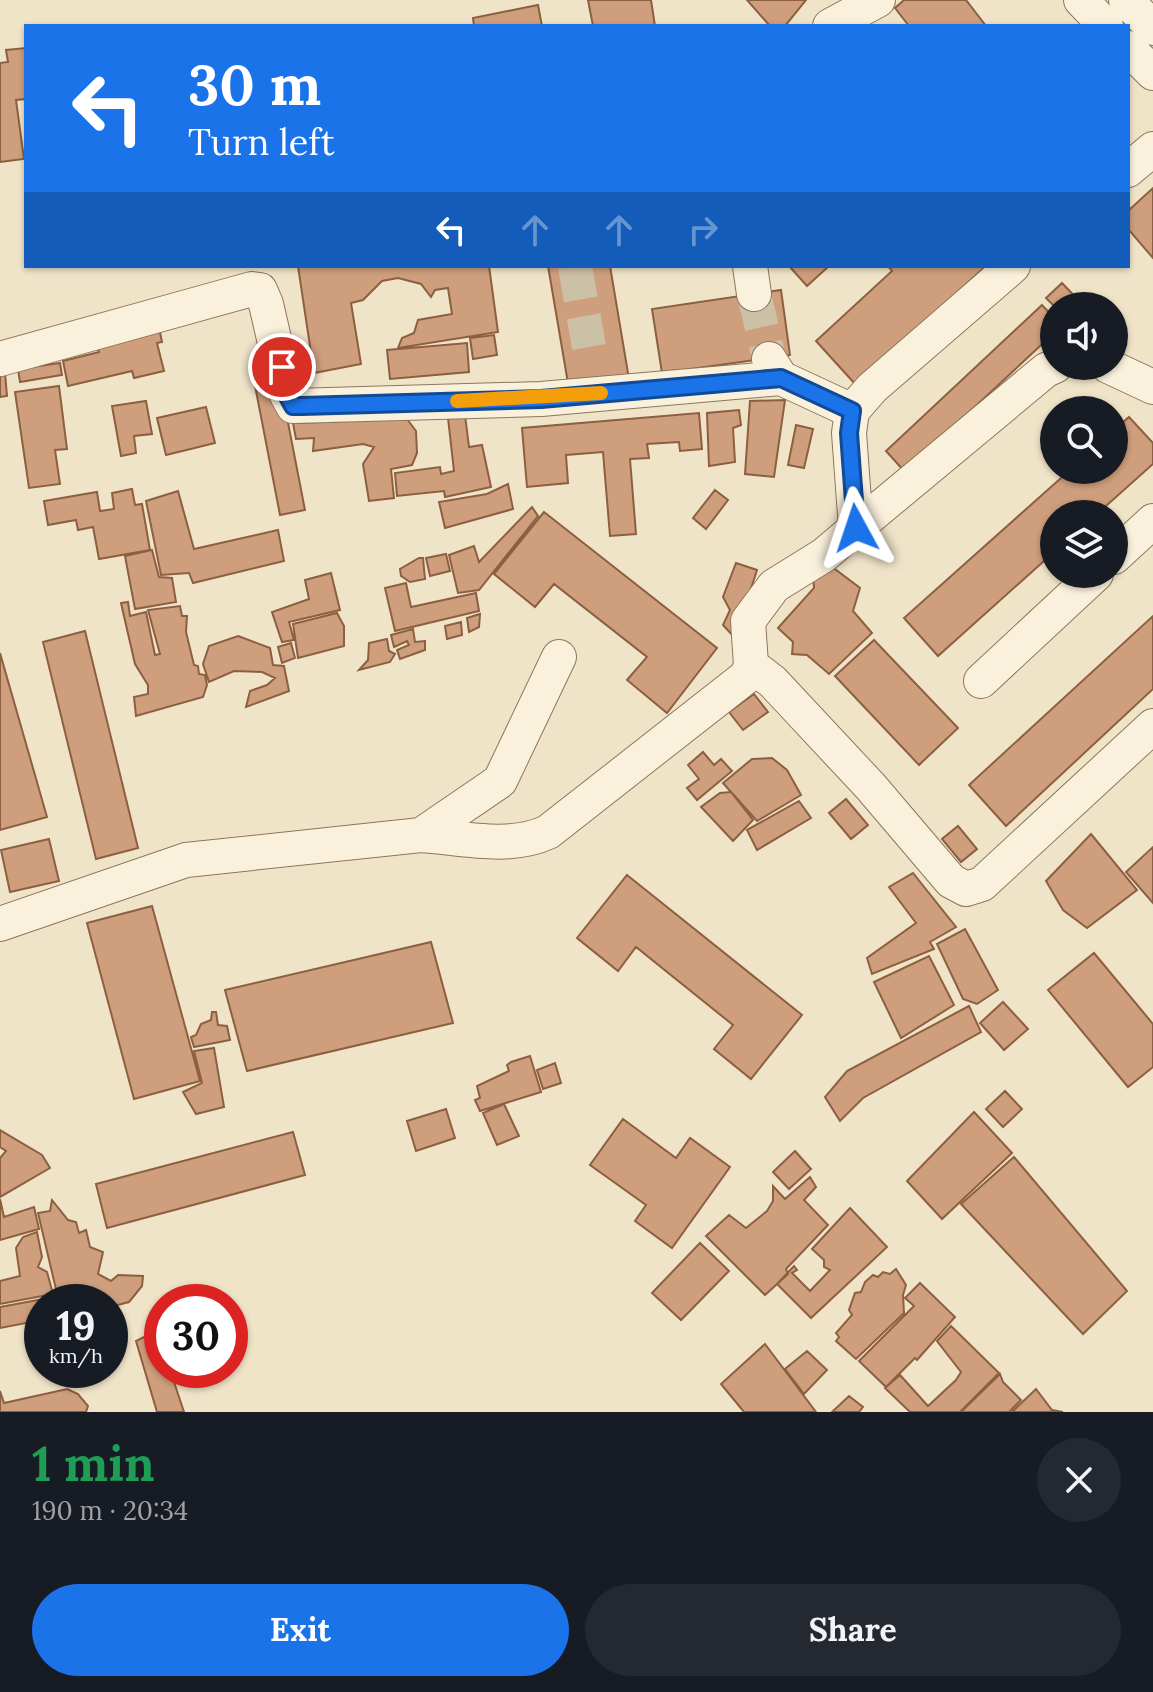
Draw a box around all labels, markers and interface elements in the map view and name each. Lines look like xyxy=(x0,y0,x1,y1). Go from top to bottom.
text: 30 m xyxy=(188,49,321,120)
icon: left xyxy=(56,56,160,160)
text: Turn left xyxy=(188,119,335,165)
icon: left xyxy=(429,208,473,252)
icon: ahead xyxy=(513,208,557,252)
icon: ahead xyxy=(597,208,641,252)
icon: right xyxy=(681,208,725,252)
map controls xyxy=(1040,292,1128,588)
button: sound xyxy=(1040,292,1128,380)
pin xyxy=(248,333,316,401)
icon: arrive xyxy=(260,345,304,389)
button: search xyxy=(1040,396,1128,484)
position arrow xyxy=(814,486,898,570)
button: layers xyxy=(1040,500,1128,588)
speed limit sign: 30 xyxy=(144,1284,248,1388)
text: 19 xyxy=(56,1300,96,1351)
text: km/h xyxy=(49,1343,103,1368)
text: 1 min xyxy=(32,1433,155,1494)
button: close xyxy=(1037,1438,1121,1522)
text: 190 m · 20:34 xyxy=(32,1494,188,1527)
button: Exit xyxy=(32,1584,569,1676)
button: Share xyxy=(585,1584,1121,1676)

